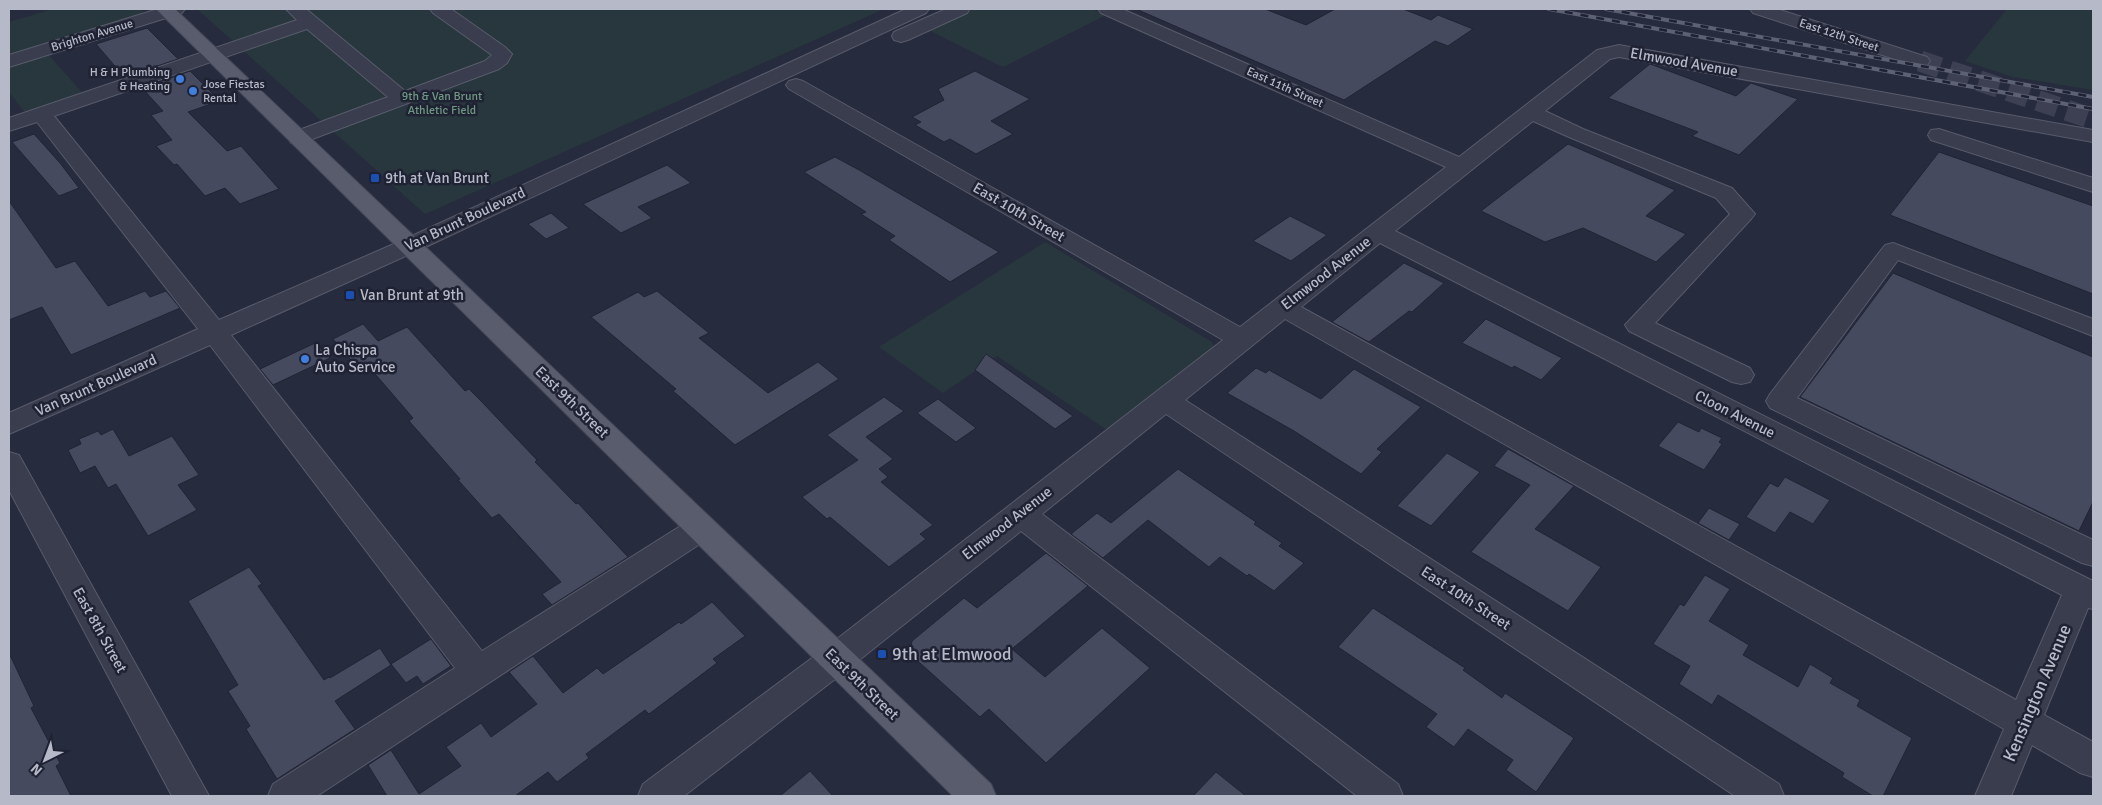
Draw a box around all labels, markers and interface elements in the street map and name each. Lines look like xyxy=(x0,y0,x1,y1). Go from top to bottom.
street label: Brighton Avenue xyxy=(49,16,135,55)
street label: East 12th Street xyxy=(1797,16,1880,55)
street label: Elmwood Avenue xyxy=(1629,44,1739,80)
street label: East 11th Street xyxy=(1244,64,1326,111)
place label: H & H Plumbing & Heating xyxy=(90,65,170,94)
marker: H & H Plumbing & Heating xyxy=(174,73,186,85)
place label: Jose Fiestas Rental xyxy=(203,77,265,106)
marker: Jose Fiestas Rental xyxy=(187,85,199,97)
park label: 9th & Van Brunt Athletic Field xyxy=(402,89,482,118)
place label: 9th at Van Brunt xyxy=(385,169,489,187)
marker: 9th at Van Brunt xyxy=(369,172,381,184)
street label: East 10th Street xyxy=(970,178,1068,246)
street label: Van Brunt Boulevard xyxy=(402,183,528,255)
street label: Elmwood Avenue xyxy=(1278,232,1374,314)
place label: Van Brunt at 9th xyxy=(360,286,464,304)
marker: Van Brunt at 9th xyxy=(344,289,356,301)
place label: La Chispa Auto Service xyxy=(315,341,395,376)
street label: Van Brunt Boulevard xyxy=(33,350,159,420)
marker: La Chispa Auto Service xyxy=(299,353,311,365)
street label: East 9th Street xyxy=(532,363,612,441)
street label: Cloon Avenue xyxy=(1692,386,1778,442)
street label: Elmwood Avenue xyxy=(959,482,1055,564)
street label: East 10th Street xyxy=(1418,562,1514,634)
street label: East 8th Street xyxy=(69,584,131,676)
street label: Kensington Avenue xyxy=(1998,621,2076,765)
place label: 9th at Elmwood xyxy=(892,643,1012,665)
street label: East 9th Street xyxy=(822,645,902,723)
marker: 9th at Elmwood xyxy=(876,648,888,660)
north arrow xyxy=(20,735,70,785)
text: N xyxy=(27,760,46,779)

